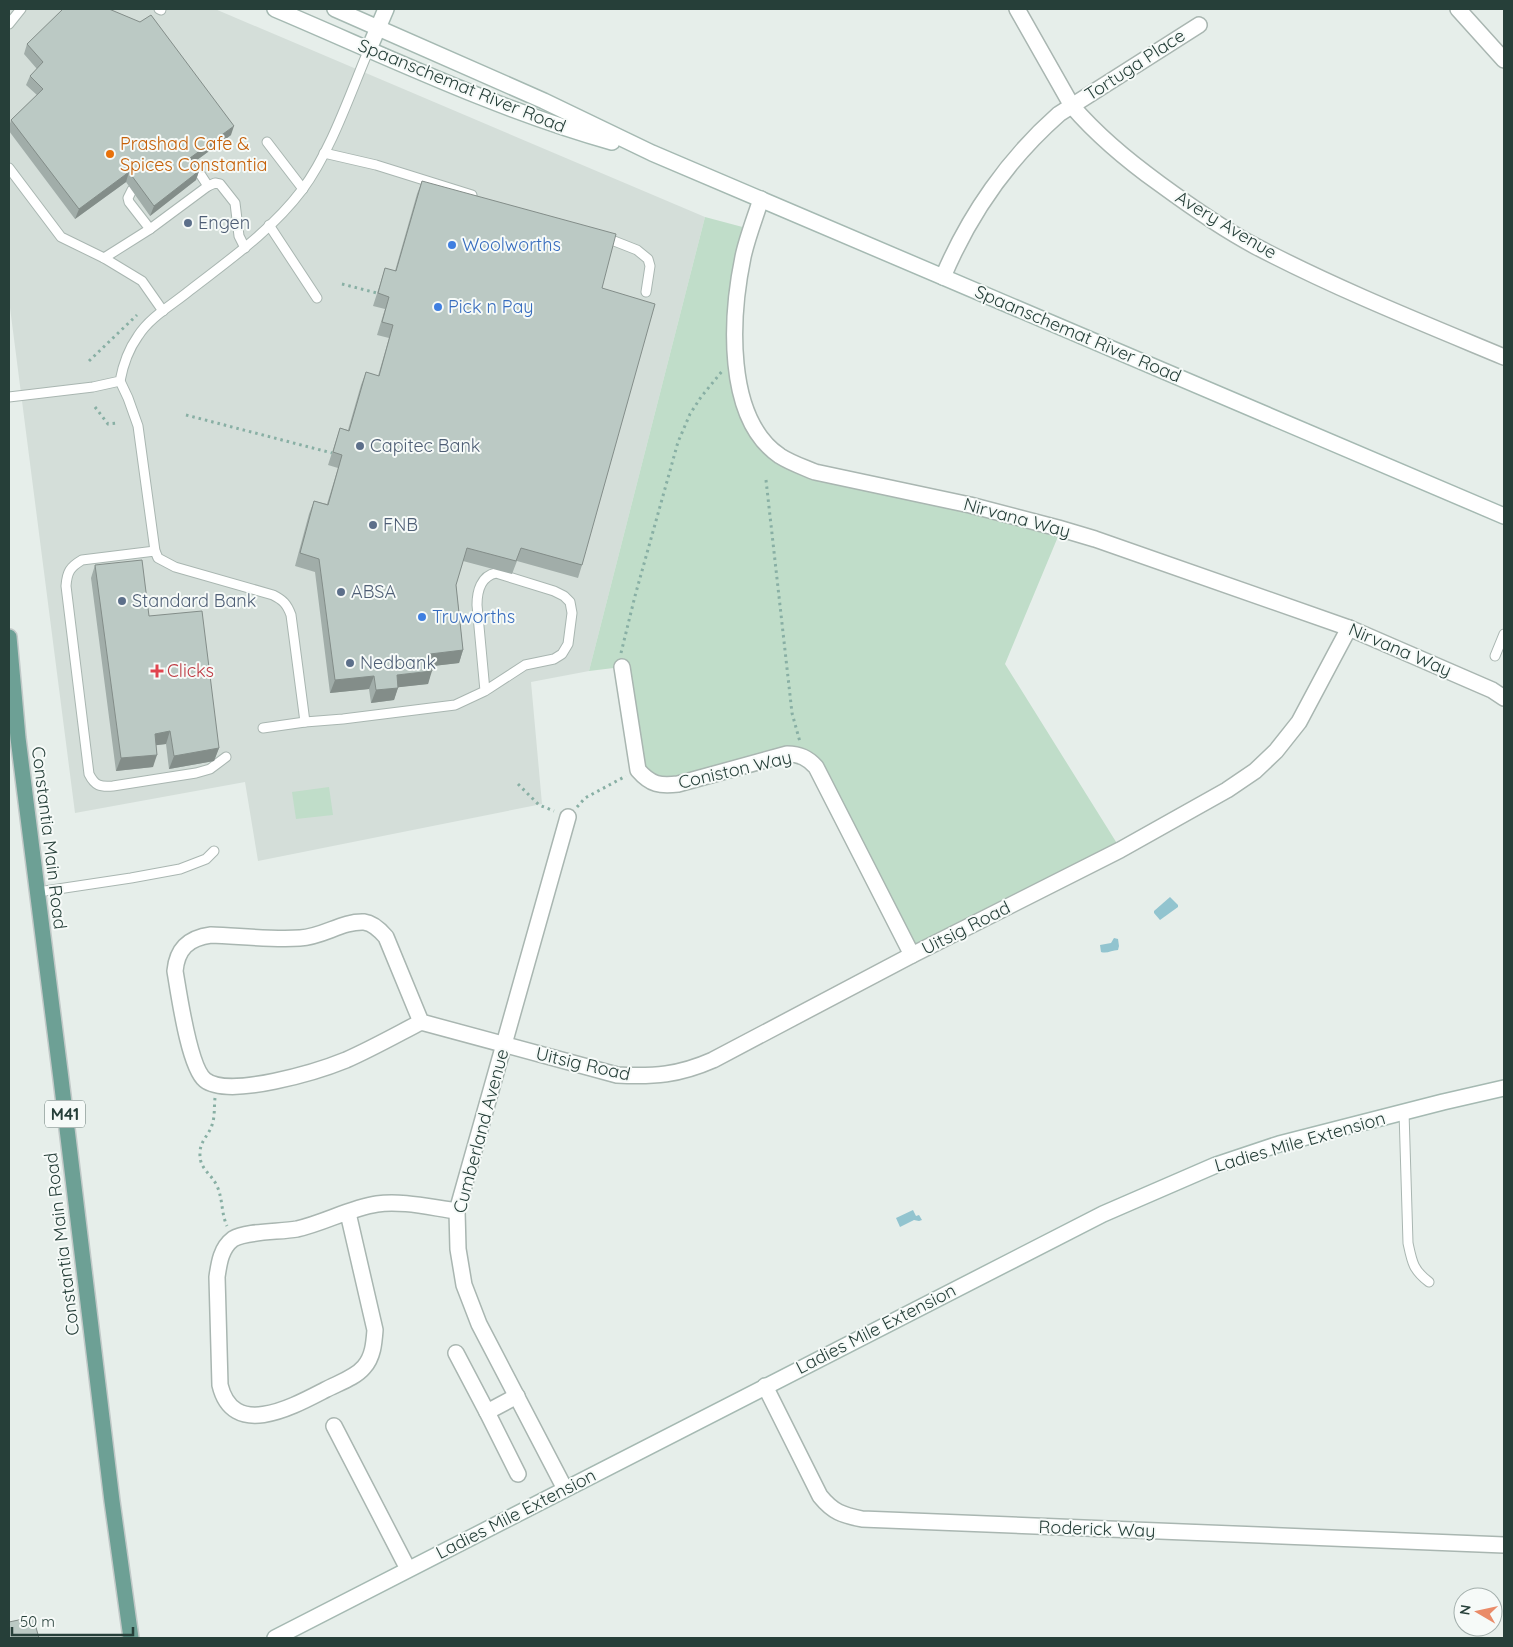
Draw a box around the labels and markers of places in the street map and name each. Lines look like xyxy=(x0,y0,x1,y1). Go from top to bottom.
place label: Prashad Cafe & Spices Constantia xyxy=(120,132,267,176)
marker: Prashad Cafe & Spices Constantia xyxy=(104,148,116,160)
place label: Engen xyxy=(198,211,250,234)
marker: Engen xyxy=(182,217,194,229)
place label: Woolworths xyxy=(462,233,561,256)
marker: Woolworths xyxy=(446,239,458,251)
place label: Pick n Pay xyxy=(448,295,534,318)
marker: Pick n Pay xyxy=(432,301,444,313)
place label: Capitec Bank xyxy=(370,434,481,457)
marker: Capitec Bank xyxy=(354,440,366,452)
place label: FNB xyxy=(383,513,418,536)
marker: FNB xyxy=(367,519,379,531)
place label: ABSA xyxy=(351,580,396,603)
marker: ABSA xyxy=(335,586,347,598)
place label: Standard Bank xyxy=(132,589,256,612)
marker: Standard Bank xyxy=(116,595,128,607)
place label: Truworths xyxy=(432,605,515,628)
marker: Truworths xyxy=(416,611,428,623)
place label: Nedbank xyxy=(360,651,436,674)
marker: Nedbank xyxy=(344,657,356,669)
place label: Clicks xyxy=(167,659,214,682)
marker: Clicks xyxy=(151,665,163,677)

